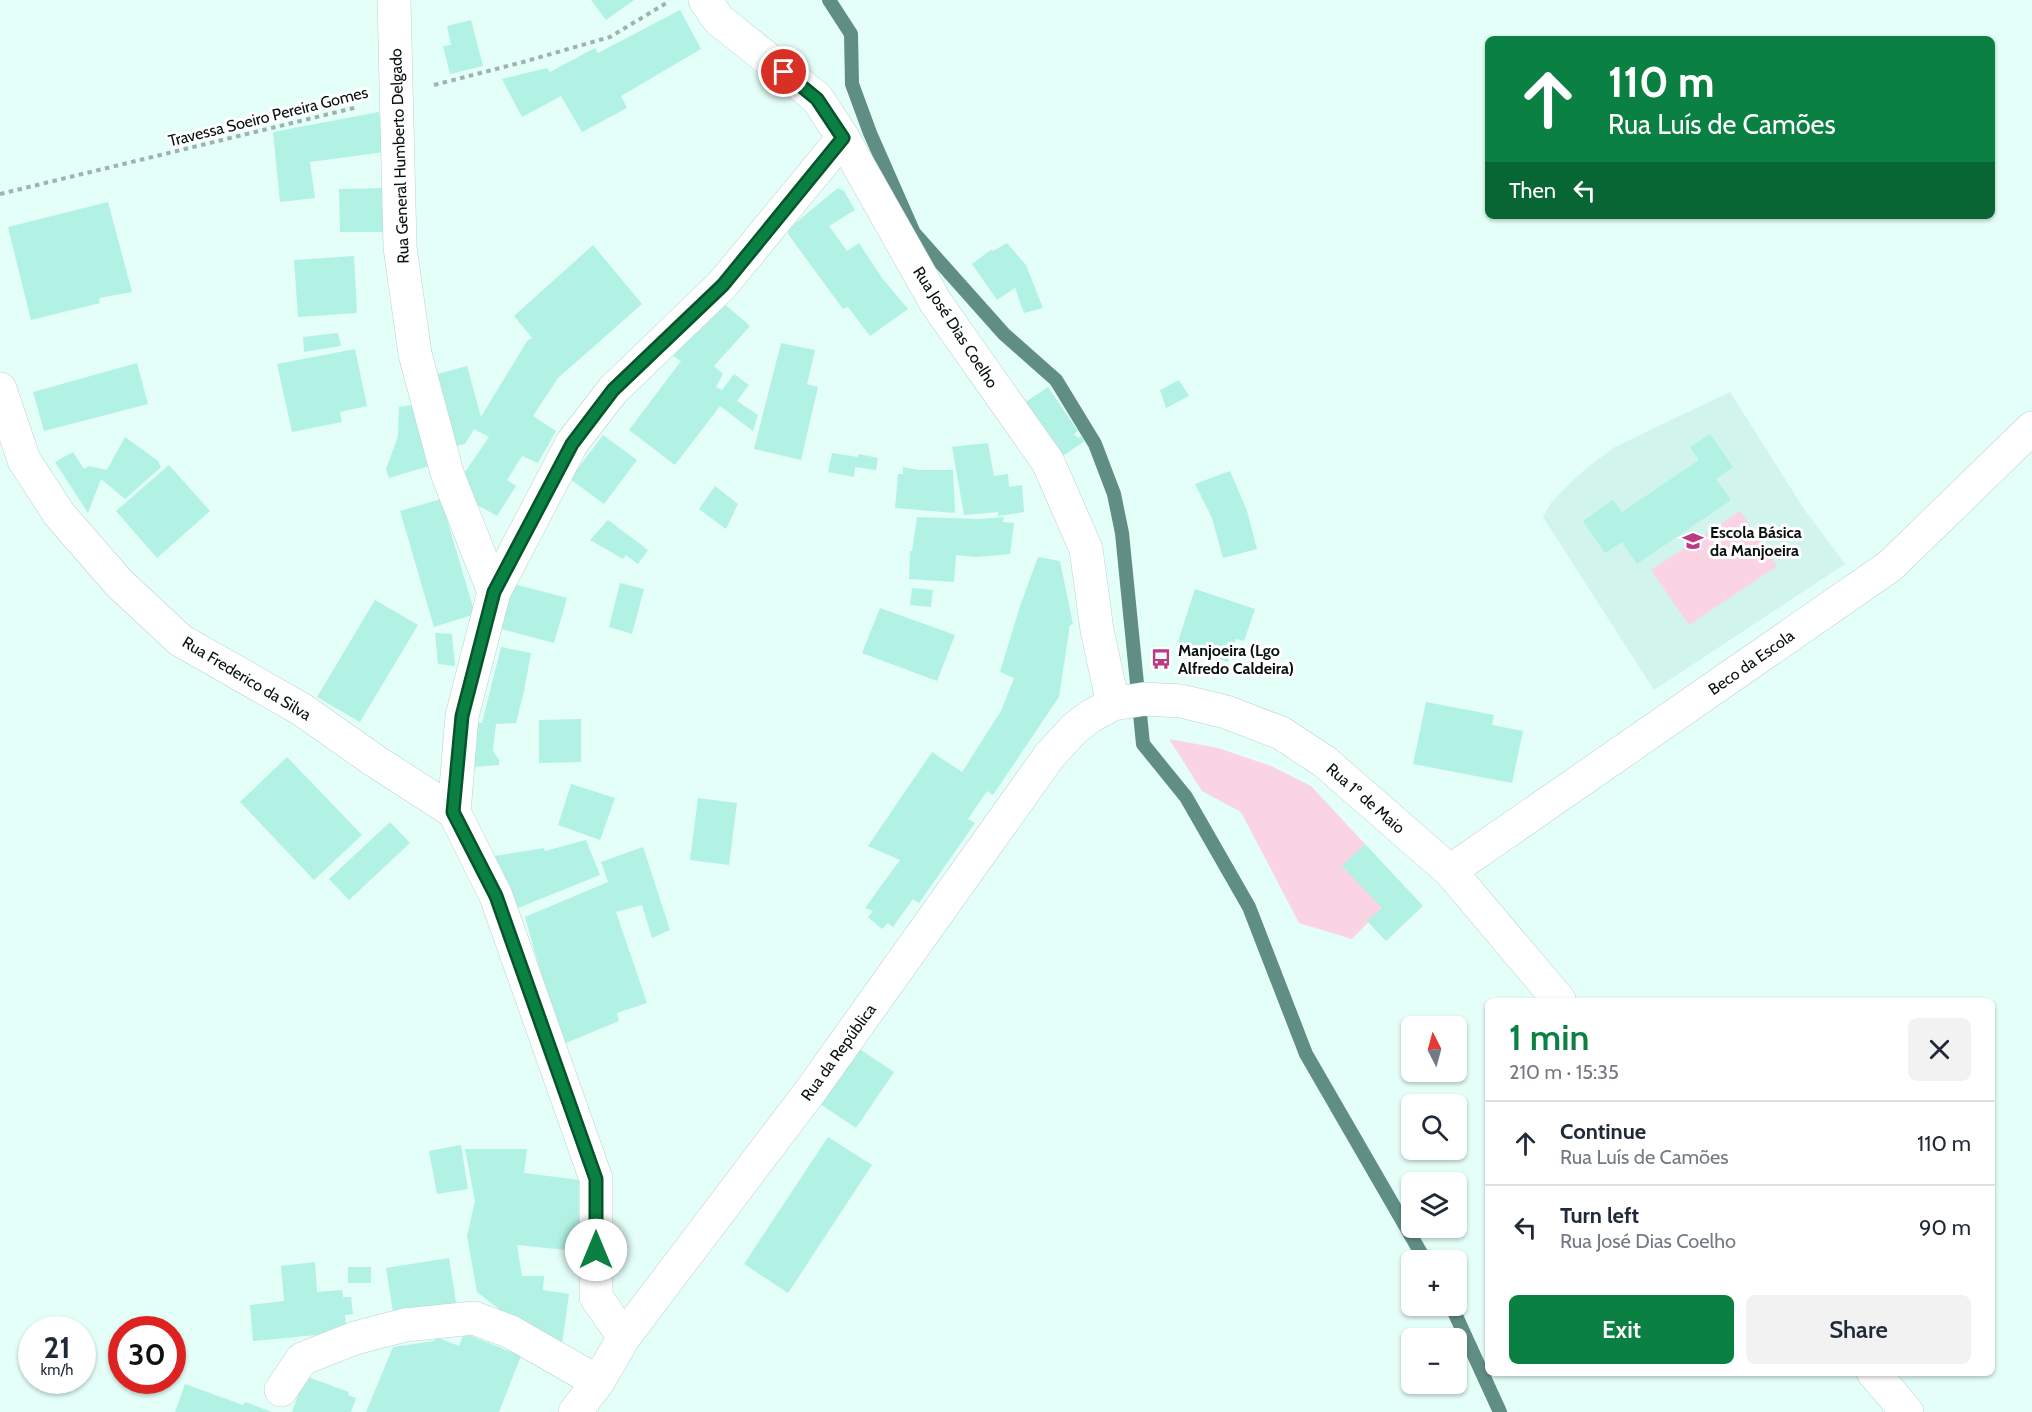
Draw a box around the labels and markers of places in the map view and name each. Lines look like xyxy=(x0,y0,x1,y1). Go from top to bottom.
pin xyxy=(758,46,809,97)
place label: Escola Básica da Manjoeira xyxy=(1710,523,1802,560)
school or university icon: Escola Básica da Manjoeira xyxy=(1681,529,1705,553)
place label: Manjoeira (Lgo Alfredo Caldeira) xyxy=(1178,641,1294,678)
bus stop icon: Manjoeira (Lgo Alfredo Caldeira) xyxy=(1149,647,1173,671)

